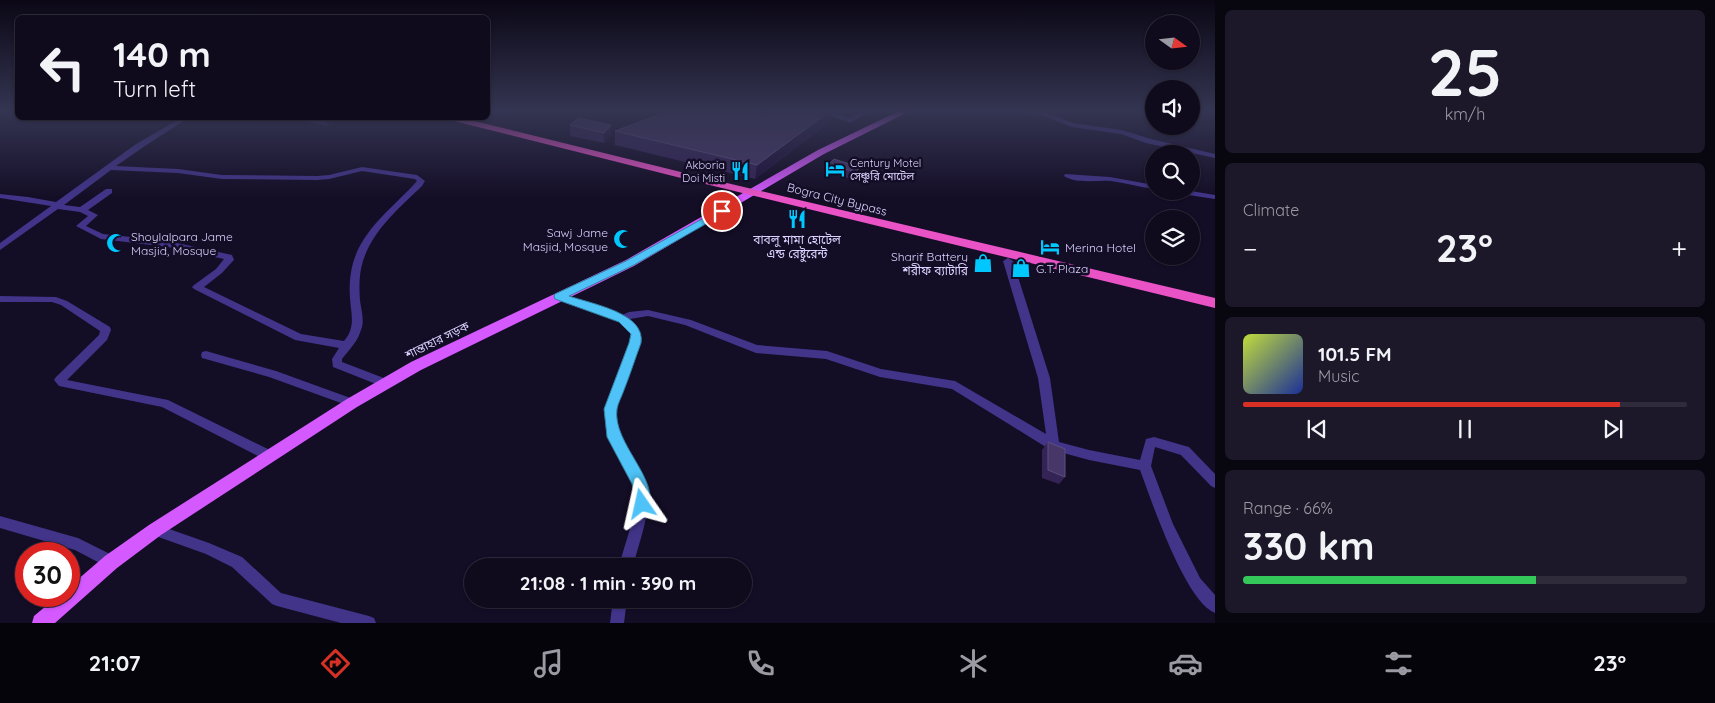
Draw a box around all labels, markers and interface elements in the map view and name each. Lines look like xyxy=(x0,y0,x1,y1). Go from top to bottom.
north arrow xyxy=(1145,15,1200,70)
map controls xyxy=(1145,15,1200,265)
text: 25 xyxy=(1428,31,1502,112)
text: 140 m xyxy=(113,32,211,76)
icon: left xyxy=(30,35,95,100)
text: Turn left xyxy=(113,75,196,103)
button: sound xyxy=(1145,80,1200,135)
text: km/h xyxy=(1445,104,1485,124)
button: search xyxy=(1145,145,1200,200)
place label: Century Motel সেঞ্চুরি মোটেল xyxy=(850,156,921,183)
place label: Akboria Doi Misti xyxy=(682,158,725,185)
hotel icon: Century Motel সেঞ্চুরি মোটেল xyxy=(824,158,846,180)
restaurant icon: Akboria Doi Misti xyxy=(729,160,751,182)
street label: Bogra City Bypass xyxy=(785,179,889,219)
pin xyxy=(701,190,743,232)
icon: arrive xyxy=(708,197,736,225)
text: Climate xyxy=(1243,200,1299,220)
restaurant icon: বাবলু মামা হোটেল এন্ড রেষ্টুরেন্ট xyxy=(786,208,808,230)
button: layers xyxy=(1145,210,1200,265)
text: 23° xyxy=(1436,224,1493,272)
place label: Sawj Jame Masjid, Mosque xyxy=(523,225,608,254)
mosque icon: Sawj Jame Masjid, Mosque xyxy=(612,228,634,250)
place label: Shoylalpara Jame Masjid, Mosque xyxy=(131,229,233,258)
text: − xyxy=(1243,231,1258,266)
text: + xyxy=(1671,231,1687,266)
mosque icon: Shoylalpara Jame Masjid, Mosque xyxy=(105,232,127,254)
place label: বাবলু মামা হোটেল এন্ড রেষ্টুরেন্ট xyxy=(752,232,841,263)
hotel icon: Merina Hotel xyxy=(1039,236,1061,258)
place label: Merina Hotel xyxy=(1065,240,1136,255)
place label: Sharif Battery শরীফ ব্যাটারি xyxy=(891,249,969,278)
shop icon: Sharif Battery শরীফ ব্যাটারি xyxy=(972,252,994,274)
shop icon: G.T. Plaza xyxy=(1010,257,1032,279)
place label: G.T. Plaza xyxy=(1036,261,1088,276)
street label: শান্তাহার সড়ক xyxy=(402,318,472,362)
text: 101.5 FM xyxy=(1318,342,1392,366)
text: Music xyxy=(1318,366,1360,386)
icon: previous xyxy=(1303,415,1331,443)
icon: pause xyxy=(1451,415,1479,443)
icon: next xyxy=(1599,415,1627,443)
position arrow xyxy=(615,477,667,529)
text: Range · 66% xyxy=(1243,498,1333,518)
text: 330 km xyxy=(1243,522,1374,570)
speed limit sign: 30 xyxy=(15,542,80,607)
text: 21:08 · 1 min · 390 m xyxy=(520,571,696,595)
icon: directions xyxy=(318,646,353,681)
icon: music xyxy=(531,646,566,681)
icon: phone xyxy=(743,646,778,681)
icon: climate xyxy=(956,646,991,681)
icon: car xyxy=(1168,646,1203,681)
icon: filters xyxy=(1381,646,1416,681)
text: 21:07 xyxy=(89,649,141,677)
text: 23° xyxy=(1593,649,1626,677)

